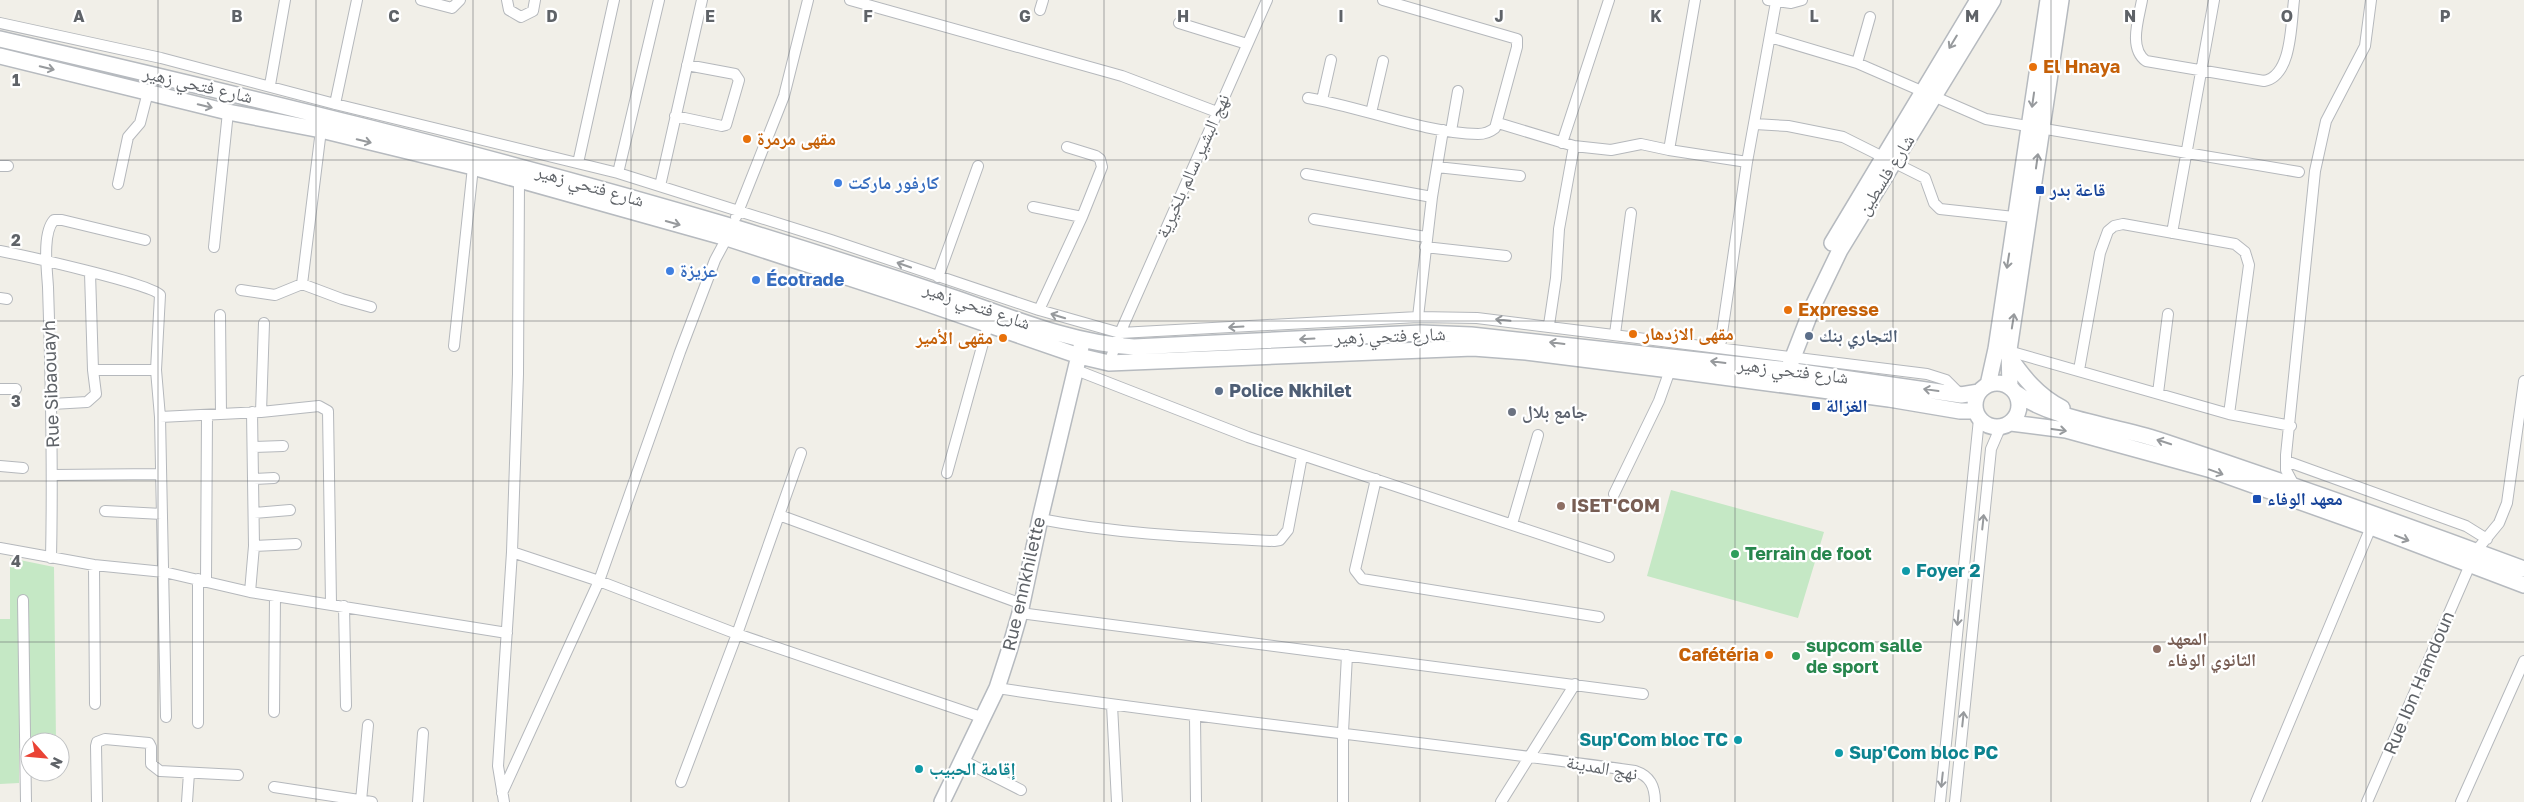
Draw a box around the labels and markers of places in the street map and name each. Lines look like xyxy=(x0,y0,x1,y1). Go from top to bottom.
place label: El Hnaya xyxy=(2043,55,2120,77)
marker: El Hnaya xyxy=(2027,61,2039,73)
place label: مقهى مرمرة xyxy=(757,127,836,150)
marker: مقهى مرمرة xyxy=(741,133,753,145)
place label: كارفور ماركت xyxy=(848,171,939,193)
marker: كارفور ماركت xyxy=(832,177,844,189)
place label: قاعة بدر xyxy=(2049,178,2106,201)
marker: قاعة بدر xyxy=(2034,184,2046,196)
place label: عزيزة xyxy=(680,259,717,281)
marker: عزيزة xyxy=(664,265,676,277)
place label: Écotrade xyxy=(766,268,845,290)
marker: Écotrade xyxy=(750,274,762,286)
place label: Expresse xyxy=(1798,298,1879,320)
marker: Expresse xyxy=(1782,304,1794,316)
place label: مقهى الازدهار xyxy=(1642,322,1734,345)
place label: التجاري بنك xyxy=(1819,324,1898,350)
place label: مقهى الأمير xyxy=(915,326,993,349)
marker: مقهى الازدهار xyxy=(1627,328,1639,340)
marker: التجاري بنك xyxy=(1803,330,1815,342)
marker: مقهى الأمير xyxy=(997,332,1009,344)
place label: Police Nkhilet xyxy=(1229,379,1352,401)
marker: Police Nkhilet xyxy=(1213,385,1225,397)
place label: الغزالة xyxy=(1826,394,1868,416)
place label: جامع بلال xyxy=(1522,400,1588,424)
marker: الغزالة xyxy=(1810,400,1822,412)
marker: جامع بلال xyxy=(1506,406,1518,418)
place label: معهد الوفاء xyxy=(2267,487,2343,509)
marker: معهد الوفاء xyxy=(2251,493,2263,505)
place label: ISET'COM xyxy=(1571,494,1660,516)
marker: ISET'COM xyxy=(1555,500,1567,512)
place label: Terrain de foot xyxy=(1745,542,1872,564)
marker: Terrain de foot xyxy=(1729,548,1741,560)
place label: Foyer 2 xyxy=(1916,559,1981,581)
marker: Foyer 2 xyxy=(1900,565,1912,577)
place label: المعهد الثانوي الوفاء xyxy=(2167,627,2256,674)
place label: supcom salle de sport xyxy=(1806,634,1923,677)
place label: Cafétéria xyxy=(1679,643,1759,665)
marker: المعهد الثانوي الوفاء xyxy=(2151,643,2163,655)
marker: Cafétéria xyxy=(1763,649,1775,661)
marker: supcom salle de sport xyxy=(1790,650,1802,662)
place label: Sup'Com bloc TC xyxy=(1579,728,1728,750)
marker: Sup'Com bloc TC xyxy=(1732,734,1744,746)
place label: Sup'Com bloc PC xyxy=(1849,741,1999,763)
marker: Sup'Com bloc PC xyxy=(1833,747,1845,759)
place label: إقامة الحبيب xyxy=(929,757,1016,780)
marker: إقامة الحبيب xyxy=(913,763,925,775)

